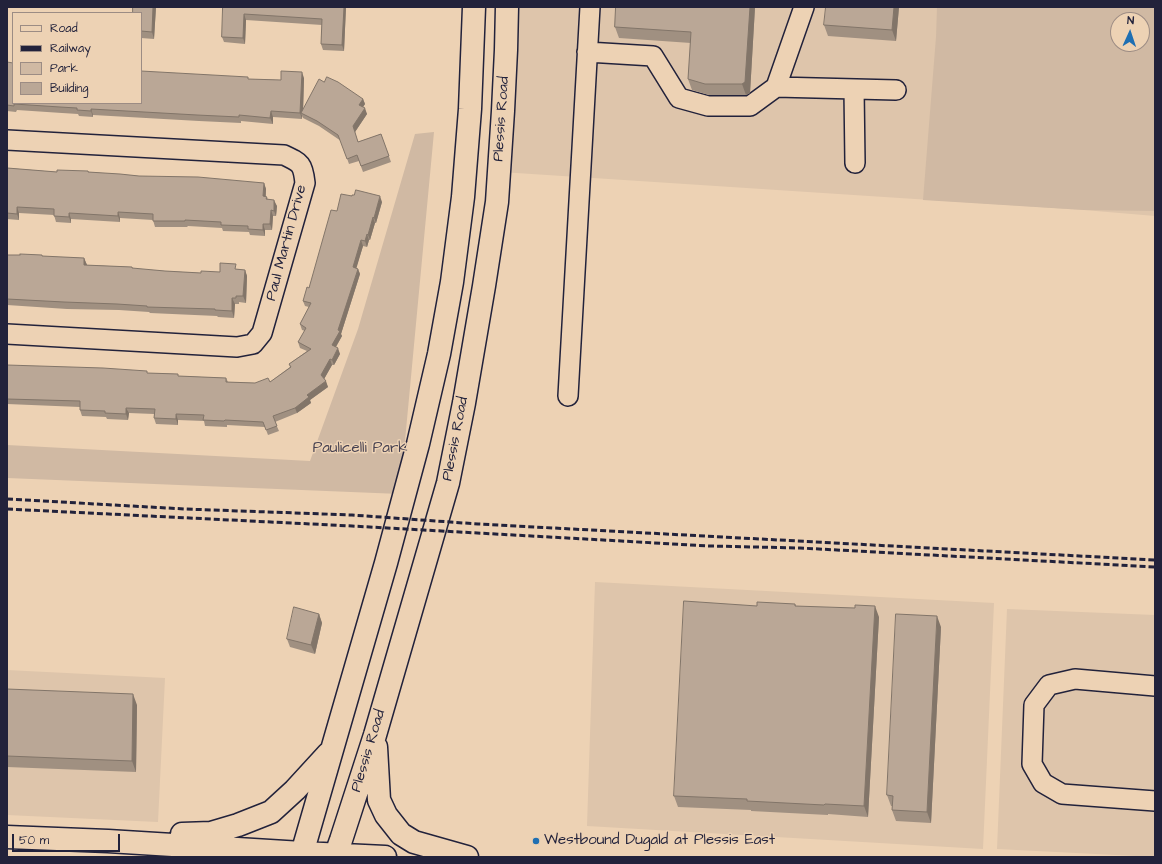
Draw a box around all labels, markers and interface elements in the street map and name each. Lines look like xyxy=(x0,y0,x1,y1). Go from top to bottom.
legend xyxy=(12,12,142,104)
north arrow xyxy=(1110,12,1150,52)
text: N xyxy=(1127,13,1134,28)
text: Road xyxy=(50,20,78,37)
text: Railway xyxy=(50,40,91,57)
text: Park xyxy=(50,60,78,77)
street label: Plessis Road xyxy=(490,76,514,162)
text: Building xyxy=(50,80,88,97)
street label: Paul Martin Drive xyxy=(263,183,311,303)
street label: Plessis Road xyxy=(439,395,473,483)
park label: Paulicelli Park xyxy=(313,440,407,458)
street label: Plessis Road xyxy=(348,708,390,794)
scale bar xyxy=(14,826,122,852)
text: 50 m xyxy=(19,832,49,849)
place label: Westbound Dugald at Plessis East xyxy=(544,832,775,850)
marker: Westbound Dugald at Plessis East xyxy=(531,836,541,846)

